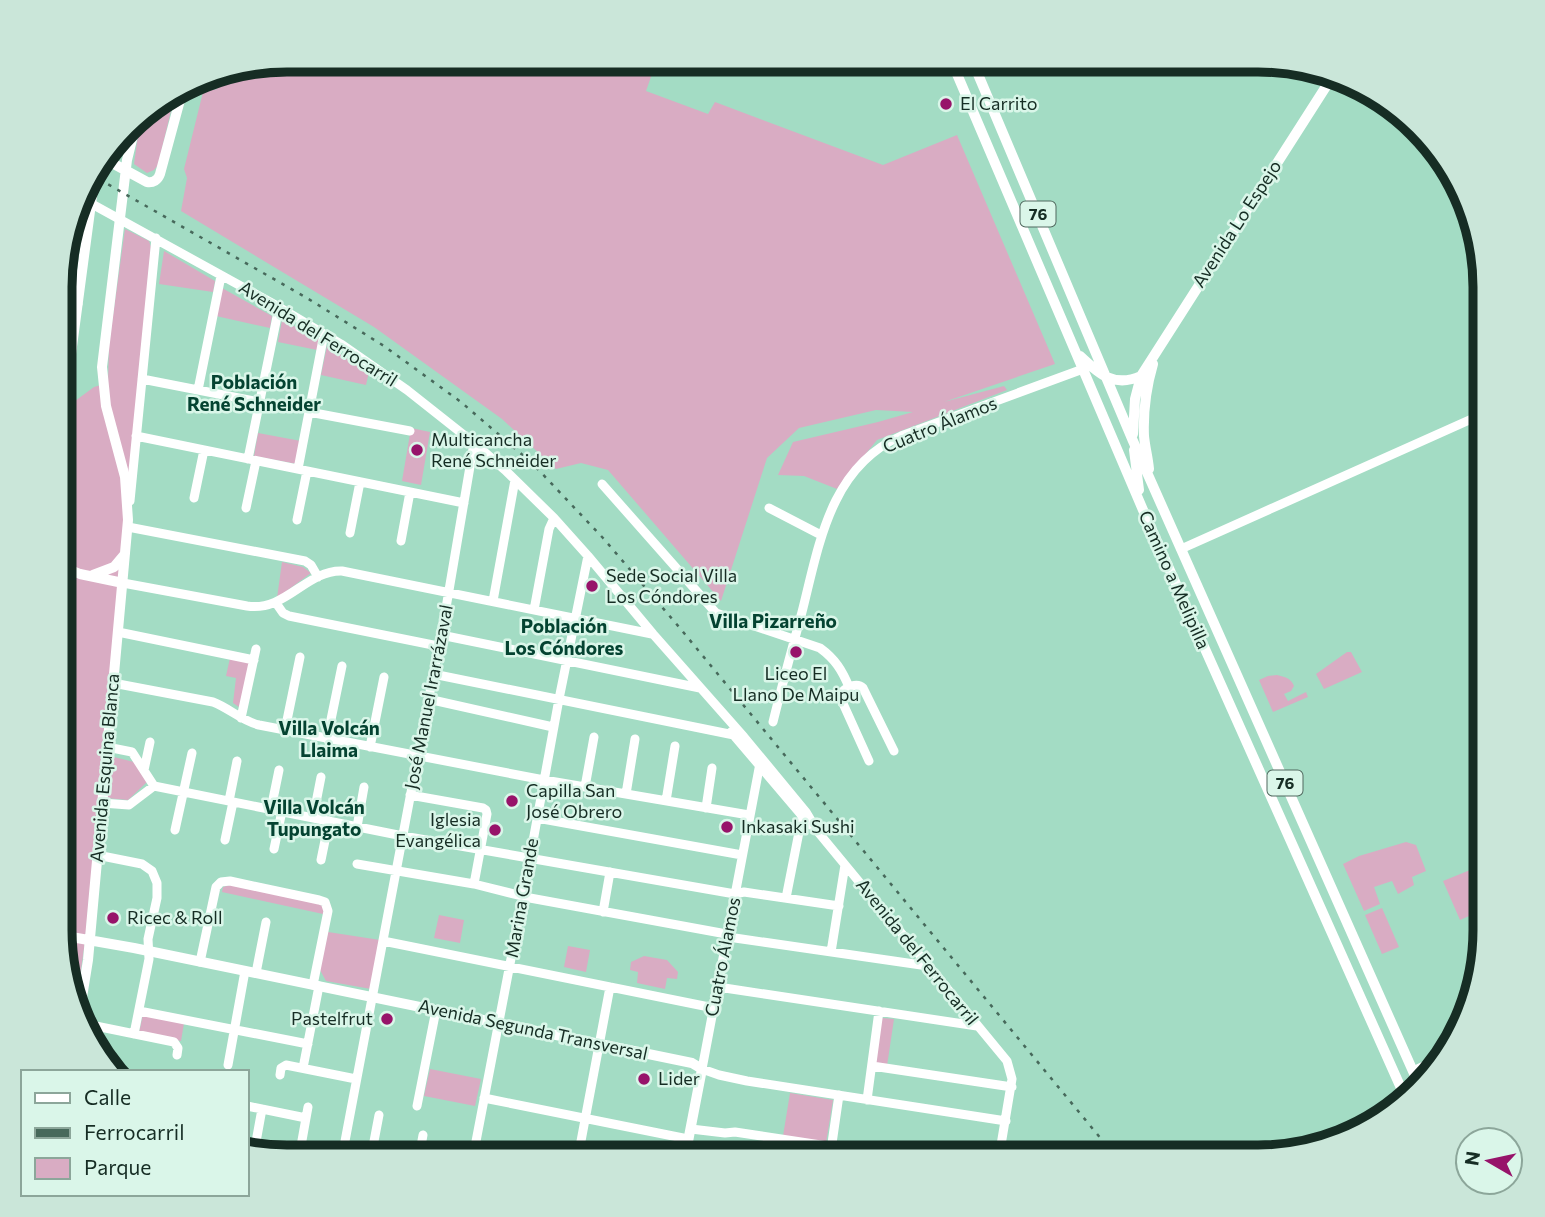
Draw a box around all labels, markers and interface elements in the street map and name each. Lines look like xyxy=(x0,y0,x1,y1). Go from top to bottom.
place label: El Carrito xyxy=(960,92,1037,114)
marker: El Carrito xyxy=(938,96,954,112)
street label: Avenida Lo Espejo xyxy=(1187,156,1285,291)
road number: 76 xyxy=(1020,202,1056,227)
street label: Avenida del Ferrocarril xyxy=(235,275,402,391)
district label: Población René Schneider xyxy=(187,370,321,415)
street label: Cuatro Álamos xyxy=(879,391,1000,457)
place label: Multicancha René Schneider xyxy=(431,428,557,471)
marker: Multicancha René Schneider xyxy=(409,442,425,458)
street label: Camino a Melipilla xyxy=(1135,507,1215,652)
place label: Sede Social Villa Los Cóndores xyxy=(606,564,737,607)
marker: Sede Social Villa Los Cóndores xyxy=(584,578,600,594)
street label: José Manuel Irarrázaval xyxy=(399,603,457,791)
district label: Villa Pizarreño xyxy=(709,609,837,632)
district label: Población Los Cóndores xyxy=(505,614,624,659)
marker: Liceo El Llano De Maipu xyxy=(788,644,804,660)
place label: Liceo El Llano De Maipu xyxy=(733,662,859,705)
street label: Avenida Esquina Blanca xyxy=(85,672,123,863)
district label: Villa Volcán Llaima xyxy=(278,716,380,761)
road number: 76 xyxy=(1268,770,1302,796)
place label: Capilla San José Obrero xyxy=(526,779,622,822)
marker: Capilla San José Obrero xyxy=(504,793,520,809)
district label: Villa Volcán Tupungato xyxy=(263,795,365,840)
place label: Iglesia Evangélica xyxy=(395,808,481,851)
place label: Inkasaki Sushi xyxy=(741,815,855,837)
marker: Inkasaki Sushi xyxy=(719,819,735,835)
marker: Iglesia Evangélica xyxy=(487,822,503,838)
street label: Marina Grande xyxy=(500,836,542,959)
street label: Avenida del Ferrocarril xyxy=(852,874,984,1029)
street label: Cuatro Álamos xyxy=(700,895,744,1018)
place label: Ricec & Roll xyxy=(127,906,222,928)
marker: Ricec & Roll xyxy=(105,910,121,926)
street label: Avenida Segunda Transversal xyxy=(416,994,650,1064)
place label: Pastelfrut xyxy=(291,1007,373,1029)
marker: Pastelfrut xyxy=(379,1011,395,1027)
place label: Lider xyxy=(658,1067,700,1089)
legend xyxy=(21,1070,248,1196)
marker: Lider xyxy=(636,1071,652,1087)
text: Calle xyxy=(84,1084,131,1109)
text: Ferrocarril xyxy=(84,1119,185,1144)
north arrow xyxy=(1454,1126,1524,1196)
text: N xyxy=(1459,1149,1484,1167)
text: Parque xyxy=(84,1154,151,1179)

